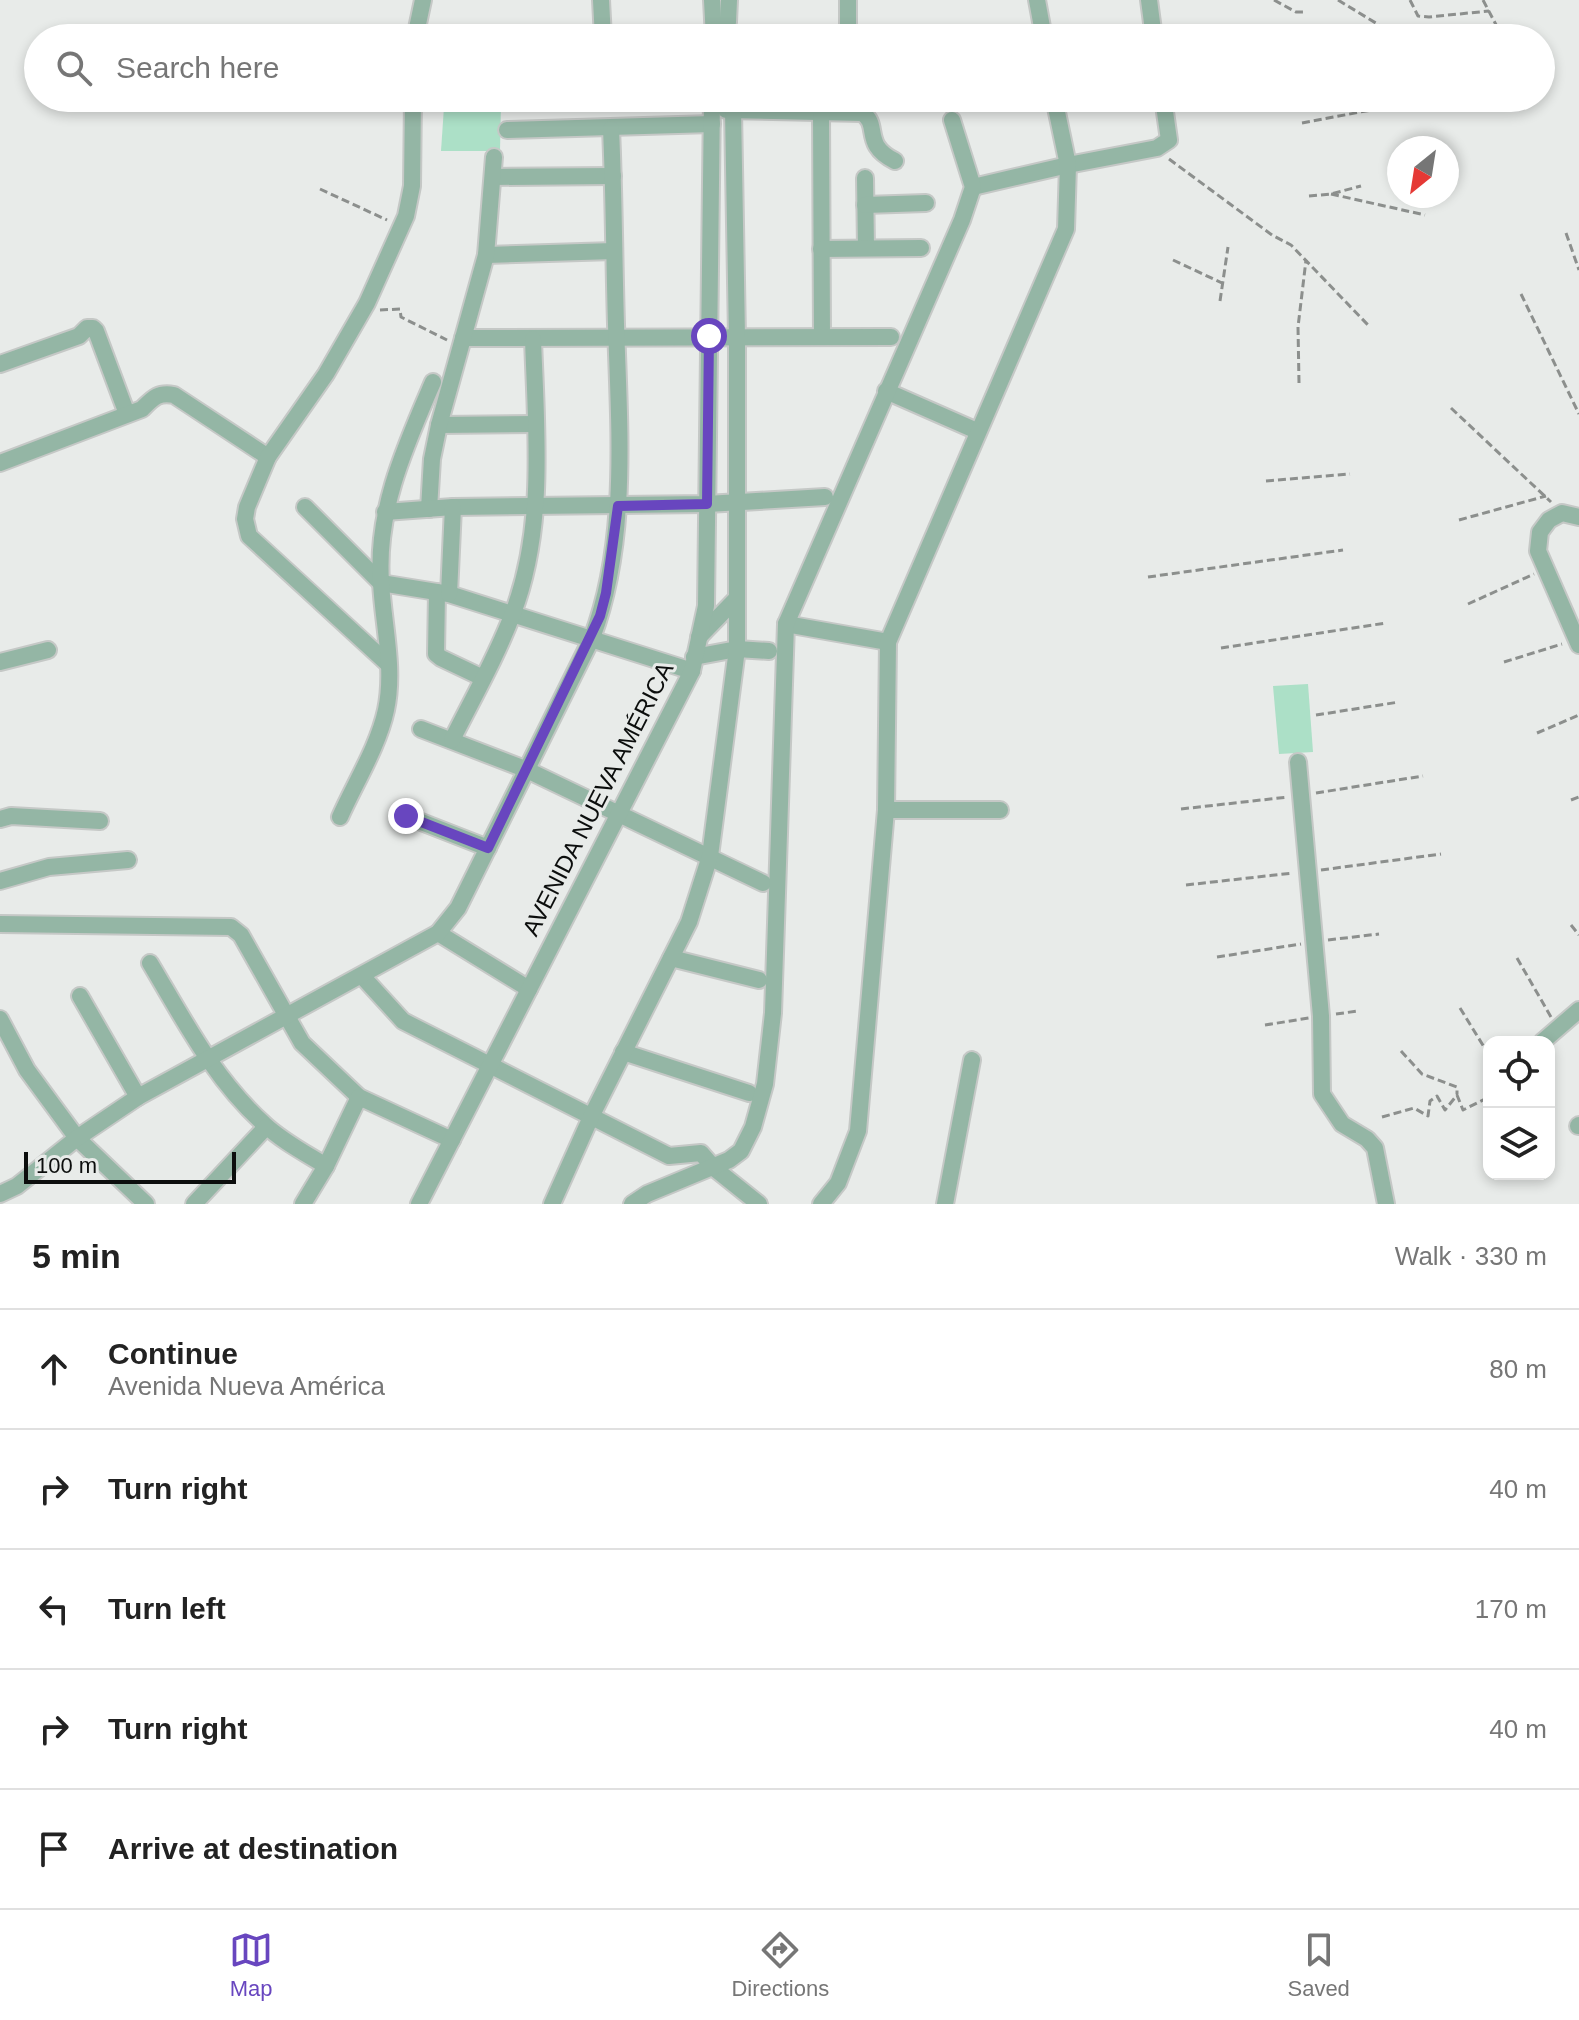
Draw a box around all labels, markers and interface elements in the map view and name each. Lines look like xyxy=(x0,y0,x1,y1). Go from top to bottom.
search box xyxy=(24,24,1555,112)
icon: search xyxy=(52,46,96,90)
text: Search here xyxy=(116,51,279,84)
north arrow xyxy=(1387,136,1459,208)
route start xyxy=(691,318,727,354)
street label: AVENIDA NUEVA AMÉRICA xyxy=(517,658,678,940)
route end xyxy=(388,798,424,834)
map controls xyxy=(1483,1036,1555,1180)
button: locate xyxy=(1483,1036,1555,1108)
button: layers xyxy=(1483,1108,1555,1180)
scale bar xyxy=(24,1148,236,1184)
text: 100 m xyxy=(36,1153,97,1178)
text: 5 min xyxy=(32,1237,121,1275)
text: Walk · 330 m xyxy=(1395,1241,1547,1271)
text: Continue xyxy=(108,1337,238,1370)
icon: ahead xyxy=(32,1347,76,1391)
text: 80 m xyxy=(1489,1354,1547,1384)
text: Avenida Nueva América xyxy=(108,1371,385,1401)
icon: right xyxy=(32,1467,76,1511)
text: Turn right xyxy=(108,1472,247,1505)
text: 40 m xyxy=(1489,1474,1547,1504)
icon: left xyxy=(32,1587,76,1631)
text: Turn left xyxy=(108,1592,226,1625)
text: 170 m xyxy=(1475,1594,1547,1624)
icon: right xyxy=(32,1707,76,1751)
text: Turn right xyxy=(108,1712,247,1745)
text: 40 m xyxy=(1489,1714,1547,1744)
icon: arrive xyxy=(32,1827,76,1871)
text: Arrive at destination xyxy=(108,1832,398,1865)
tab: Map xyxy=(229,1928,273,2002)
tab: Directions xyxy=(731,1928,829,2002)
tab: Saved xyxy=(1287,1928,1350,2002)

